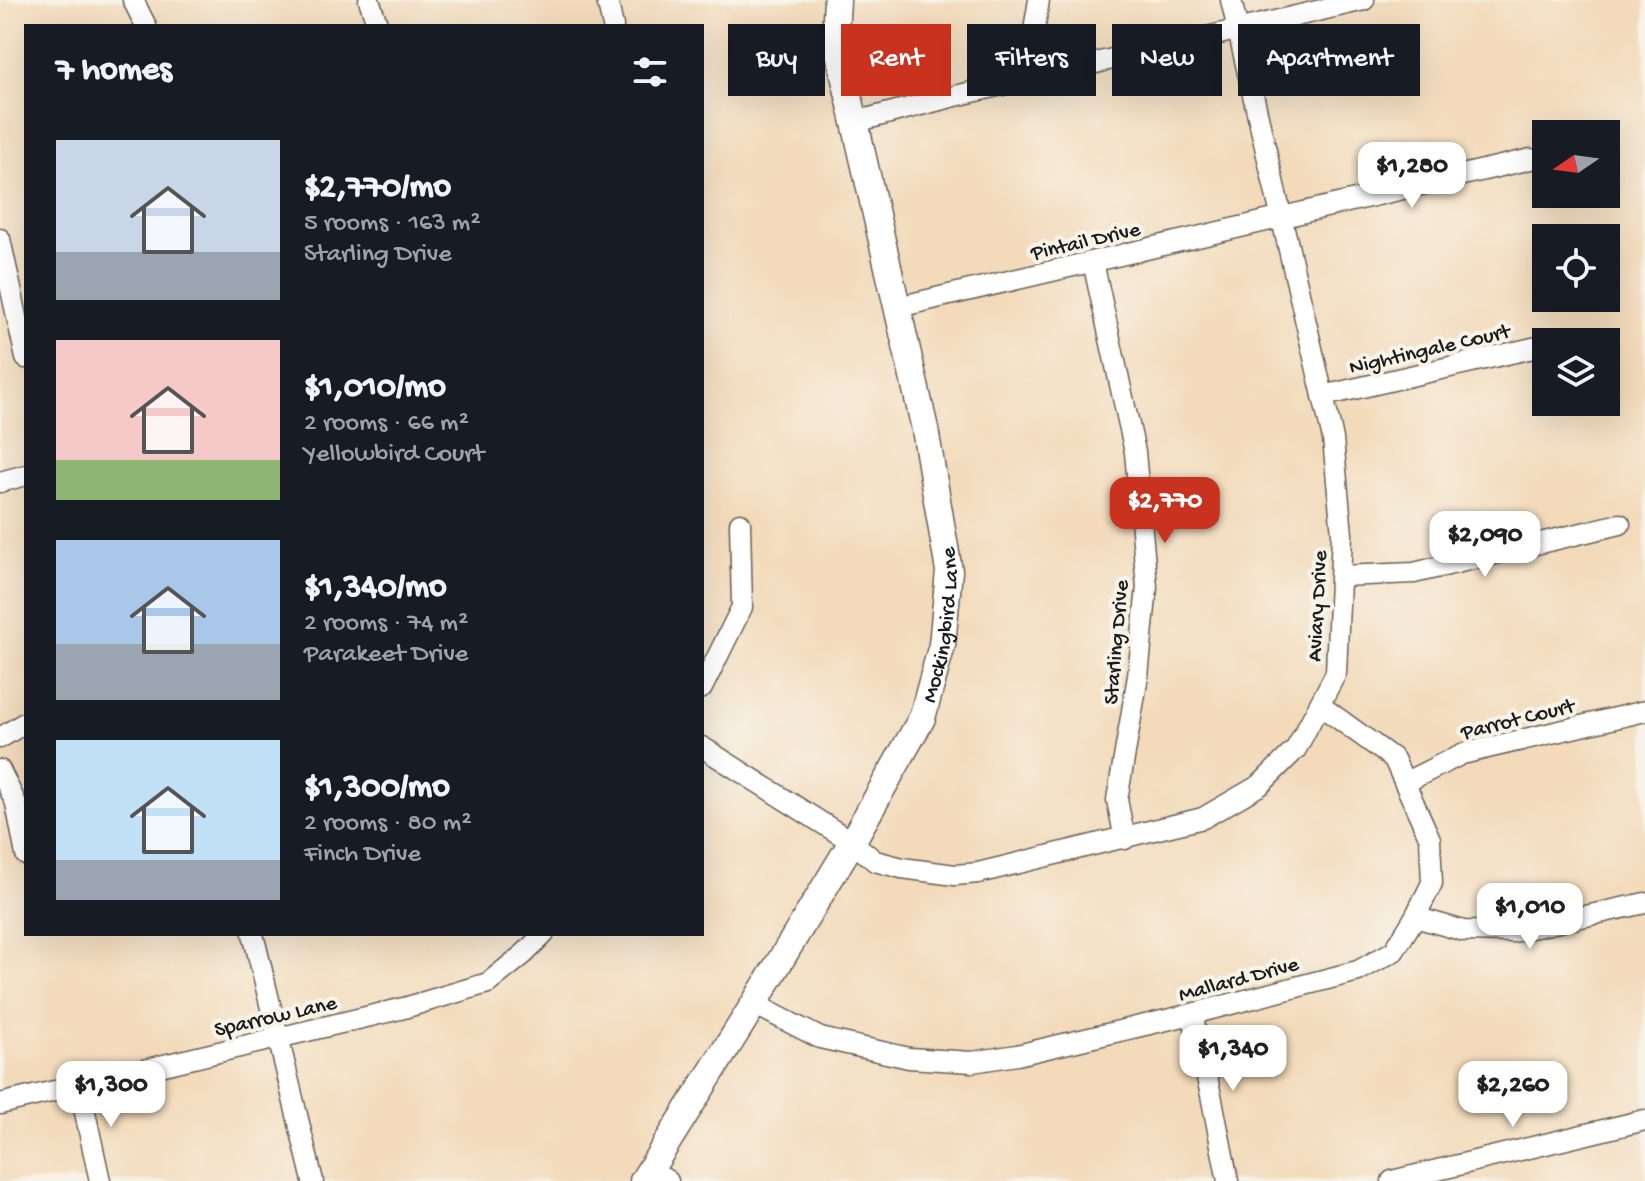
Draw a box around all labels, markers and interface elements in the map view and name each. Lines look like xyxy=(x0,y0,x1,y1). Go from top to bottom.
chip: Buy xyxy=(728,24,825,96)
chip: Rent xyxy=(841,24,951,96)
chip: Filters xyxy=(967,24,1096,96)
chip: New xyxy=(1112,24,1222,96)
chip: Apartment xyxy=(1238,24,1420,96)
icon: filters xyxy=(628,50,672,94)
text: 7 homes xyxy=(56,52,172,92)
north arrow xyxy=(1532,120,1620,208)
map controls xyxy=(1532,120,1620,416)
pin: $1,280 xyxy=(1347,142,1477,210)
text: $1,280 xyxy=(1376,152,1448,183)
text: $2,770/mo xyxy=(304,169,451,209)
icon: home xyxy=(120,172,216,268)
text: 5 rooms · 163 m² xyxy=(304,209,481,240)
street label: Pintail Drive xyxy=(1028,218,1144,268)
button: locate xyxy=(1532,224,1620,312)
text: Starling Drive xyxy=(304,240,452,271)
street label: Nightingale Court xyxy=(1347,319,1515,382)
button: layers xyxy=(1532,328,1620,416)
text: $1,010/mo xyxy=(304,369,446,409)
icon: home xyxy=(120,372,216,468)
text: 2 rooms · 66 m² xyxy=(304,409,469,440)
text: Yellowbird Court xyxy=(304,440,484,471)
pin: $2,770 xyxy=(1100,477,1230,545)
text: $2,770 xyxy=(1128,487,1202,518)
pin: $2,090 xyxy=(1420,511,1550,579)
text: $2,090 xyxy=(1447,521,1523,552)
street label: Mockingbird Lane xyxy=(918,544,966,706)
street label: Aviary Drive xyxy=(1303,549,1335,663)
text: $1,340/mo xyxy=(304,569,447,609)
icon: home xyxy=(120,572,216,668)
street label: Starling Drive xyxy=(1100,578,1136,706)
text: 2 rooms · 74 m² xyxy=(304,609,468,640)
text: Parakeet Drive xyxy=(304,640,468,671)
street label: Parrot Court xyxy=(1458,694,1579,748)
text: $1,300/mo xyxy=(304,769,450,809)
icon: home xyxy=(120,772,216,868)
text: 2 rooms · 80 m² xyxy=(304,809,472,840)
text: Finch Drive xyxy=(304,840,421,871)
pin: $1,010 xyxy=(1465,883,1595,951)
text: $1,010 xyxy=(1495,893,1565,924)
street label: Mallard Drive xyxy=(1176,952,1303,1009)
street label: Sparrow Lane xyxy=(212,991,340,1045)
pin: $1,340 xyxy=(1168,1025,1298,1093)
text: $1,340 xyxy=(1198,1035,1268,1066)
pin: $1,300 xyxy=(46,1061,176,1129)
pin: $2,260 xyxy=(1448,1061,1578,1129)
text: $1,300 xyxy=(74,1071,148,1102)
text: $2,260 xyxy=(1476,1071,1550,1102)

